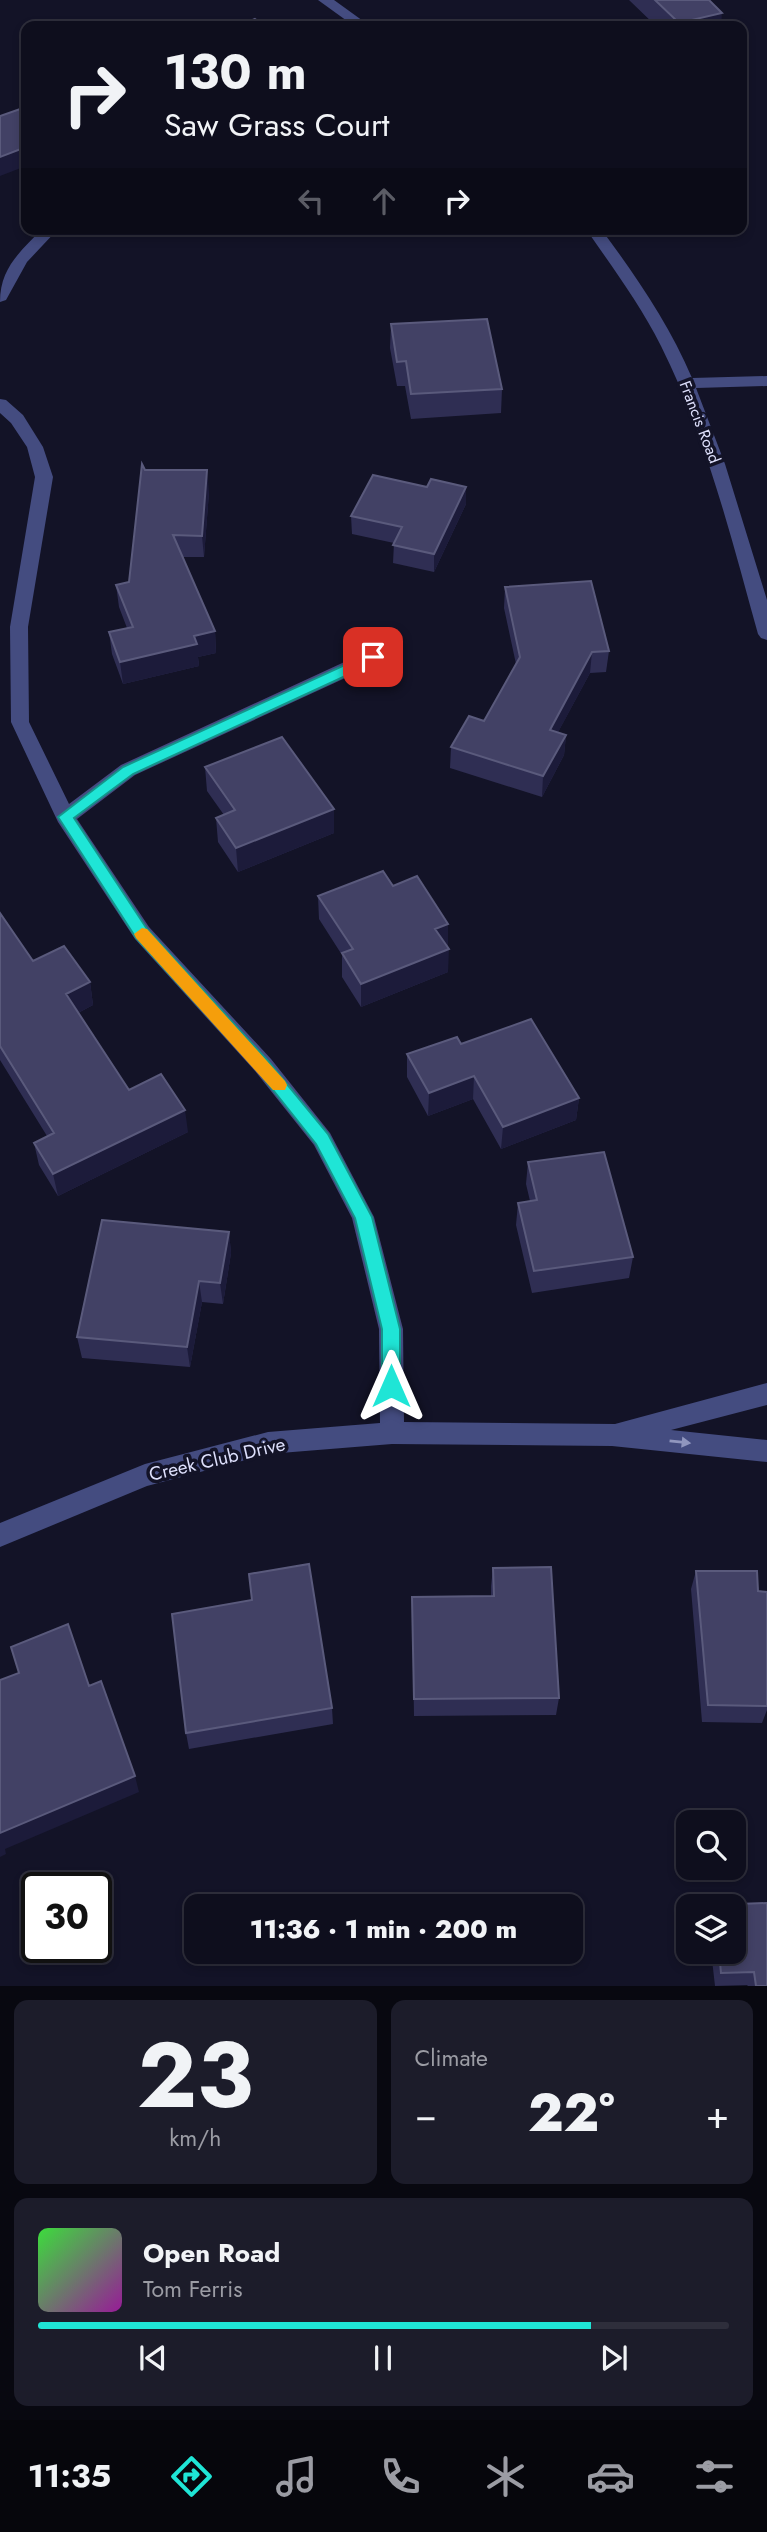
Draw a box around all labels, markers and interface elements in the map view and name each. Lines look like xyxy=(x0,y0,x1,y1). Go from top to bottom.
text: 130 m xyxy=(164,37,307,107)
icon: right xyxy=(49,49,140,140)
text: Saw Grass Court xyxy=(164,102,390,148)
icon: left xyxy=(292,182,330,220)
icon: ahead xyxy=(365,182,403,220)
icon: right xyxy=(438,182,476,220)
street label: Francis Road xyxy=(674,377,726,467)
pin xyxy=(343,627,403,687)
icon: arrive xyxy=(354,638,392,676)
position arrow xyxy=(354,1349,428,1423)
street label: Creek Club Drive xyxy=(146,1430,288,1488)
one-way arrow xyxy=(669,1436,691,1447)
map controls xyxy=(676,1810,746,1964)
button: search xyxy=(676,1810,746,1880)
speed limit sign: 30 xyxy=(21,1872,112,1963)
button: layers xyxy=(676,1894,746,1964)
text: 11:36 · 1 min · 200 m xyxy=(250,1910,517,1948)
text: 23 xyxy=(137,2010,253,2141)
text: Climate xyxy=(415,2041,488,2075)
text: 22° xyxy=(528,2075,615,2151)
text: − xyxy=(415,2087,437,2142)
text: + xyxy=(706,2087,729,2142)
text: km/h xyxy=(169,2121,221,2155)
text: Open Road xyxy=(143,2234,280,2272)
text: Tom Ferris xyxy=(143,2272,242,2306)
icon: previous xyxy=(134,2339,172,2377)
icon: pause xyxy=(364,2339,402,2377)
icon: next xyxy=(595,2339,633,2377)
icon: directions xyxy=(167,2452,216,2501)
icon: music xyxy=(272,2452,321,2501)
icon: phone xyxy=(376,2452,425,2501)
icon: climate xyxy=(481,2452,530,2501)
icon: car xyxy=(586,2452,635,2501)
icon: filters xyxy=(690,2452,739,2501)
text: 11:35 xyxy=(28,2453,111,2499)

